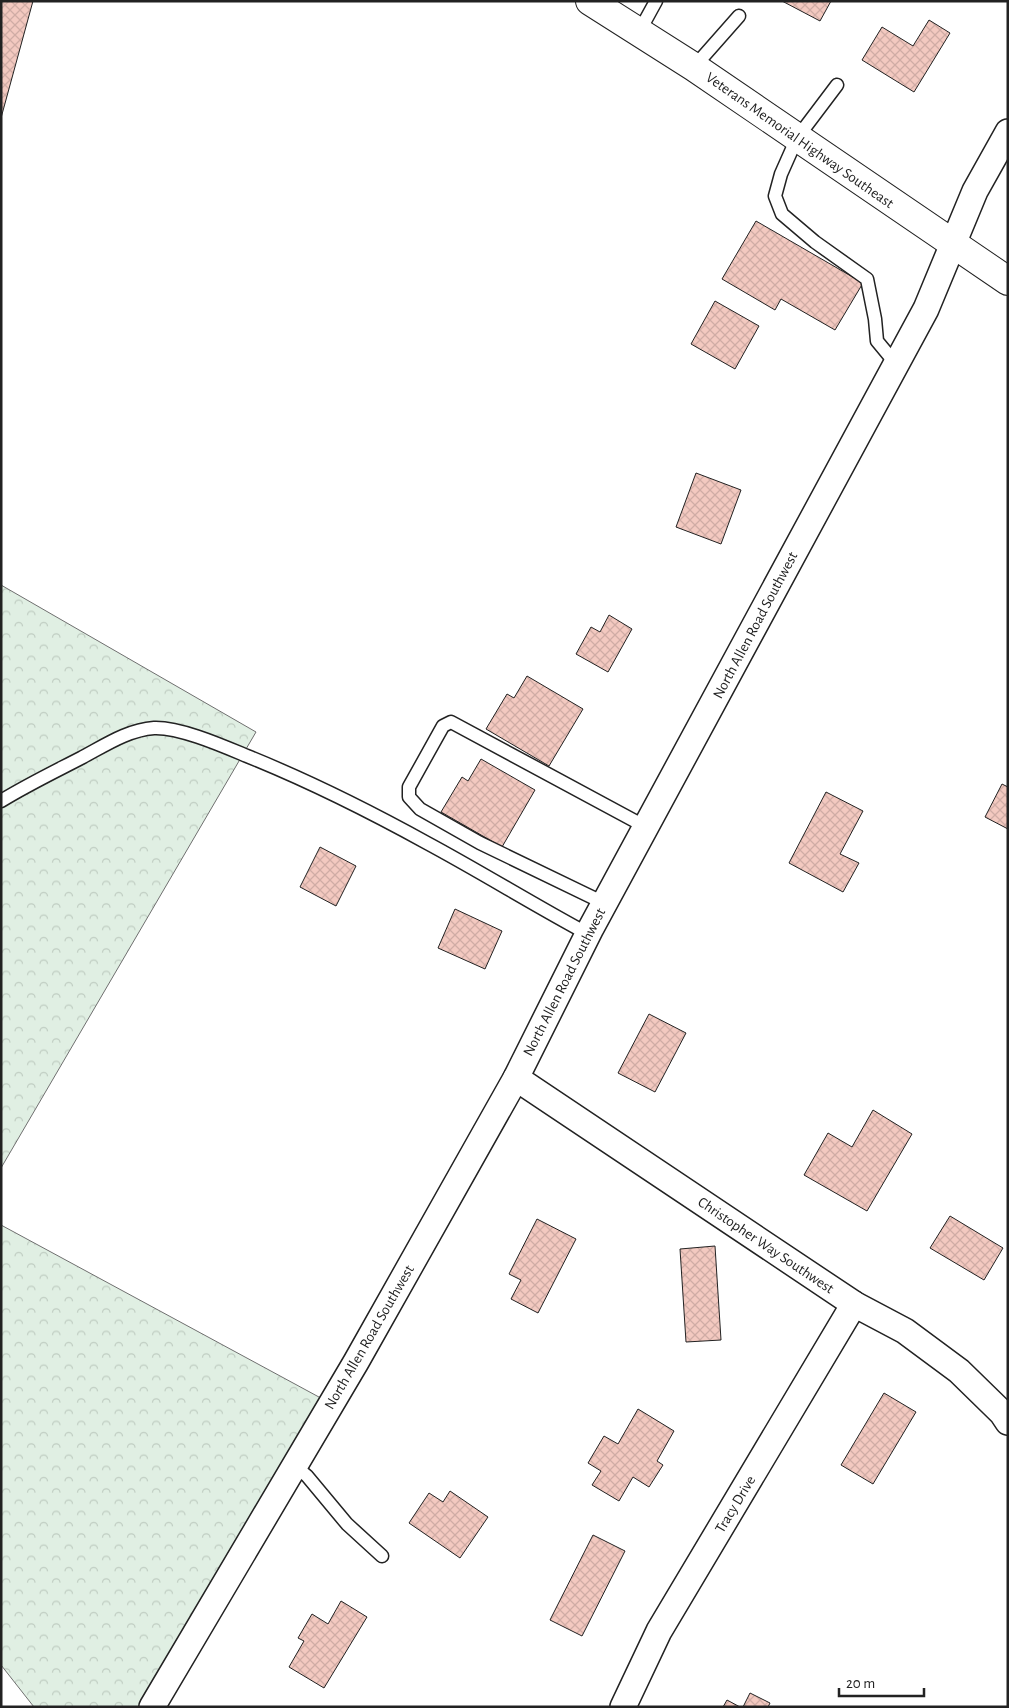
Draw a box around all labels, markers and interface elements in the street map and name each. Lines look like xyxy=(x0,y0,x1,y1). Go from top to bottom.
street label: Veterans Memorial Highway Southeast xyxy=(703,70,897,211)
street label: North Allen Road Southwest xyxy=(710,549,801,701)
street label: North Allen Road Southwest xyxy=(521,906,608,1059)
street label: Christopher Way Southwest xyxy=(695,1194,837,1297)
street label: North Allen Road Southwest xyxy=(322,1262,417,1412)
street label: Tracy Drive xyxy=(713,1473,758,1535)
scale bar xyxy=(839,1666,924,1698)
text: 20 m xyxy=(846,1676,875,1691)

